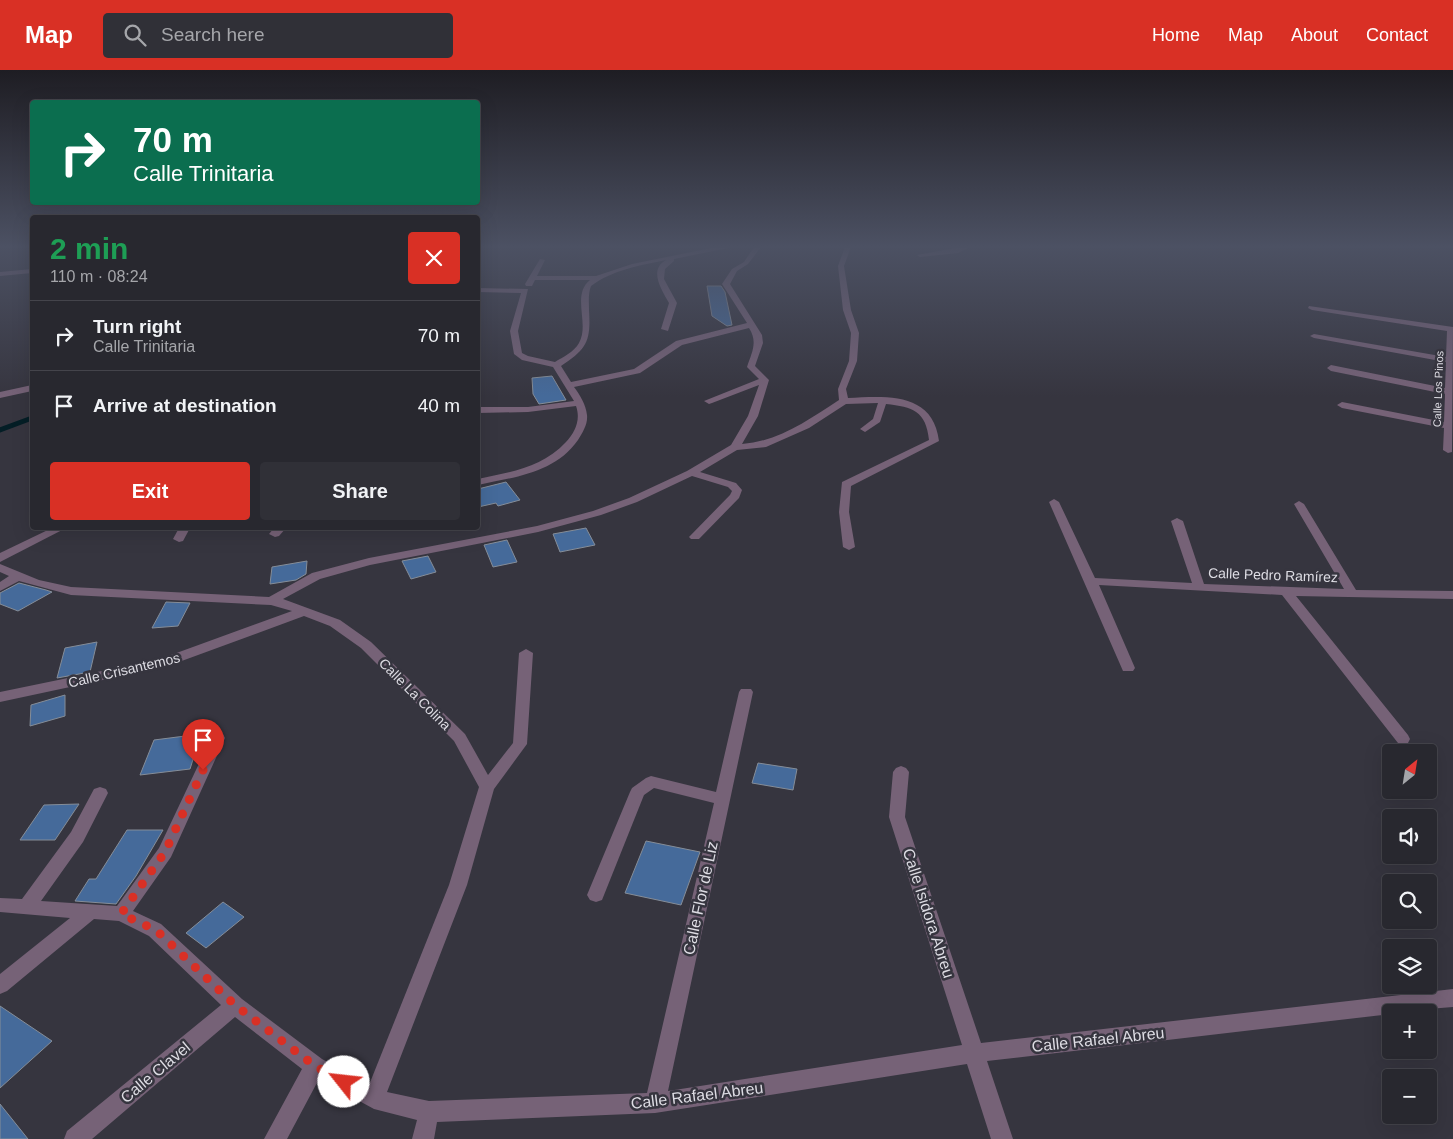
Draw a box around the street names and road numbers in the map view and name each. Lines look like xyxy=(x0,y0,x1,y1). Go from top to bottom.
street label: Calle Los Pinos xyxy=(1431,350,1445,427)
street label: Calle Pedro Ramírez xyxy=(1208,565,1338,585)
street label: Calle Crisantemos xyxy=(66,649,182,691)
street label: Calle La Colina xyxy=(376,655,454,733)
street label: Calle Flor de Liz xyxy=(680,840,721,956)
street label: Calle Isidora Abreu xyxy=(900,846,957,980)
street label: Calle Rafael Abreu xyxy=(1031,1024,1165,1055)
street label: Calle Clavel xyxy=(117,1038,193,1106)
street label: Calle Rafael Abreu xyxy=(630,1079,764,1112)

